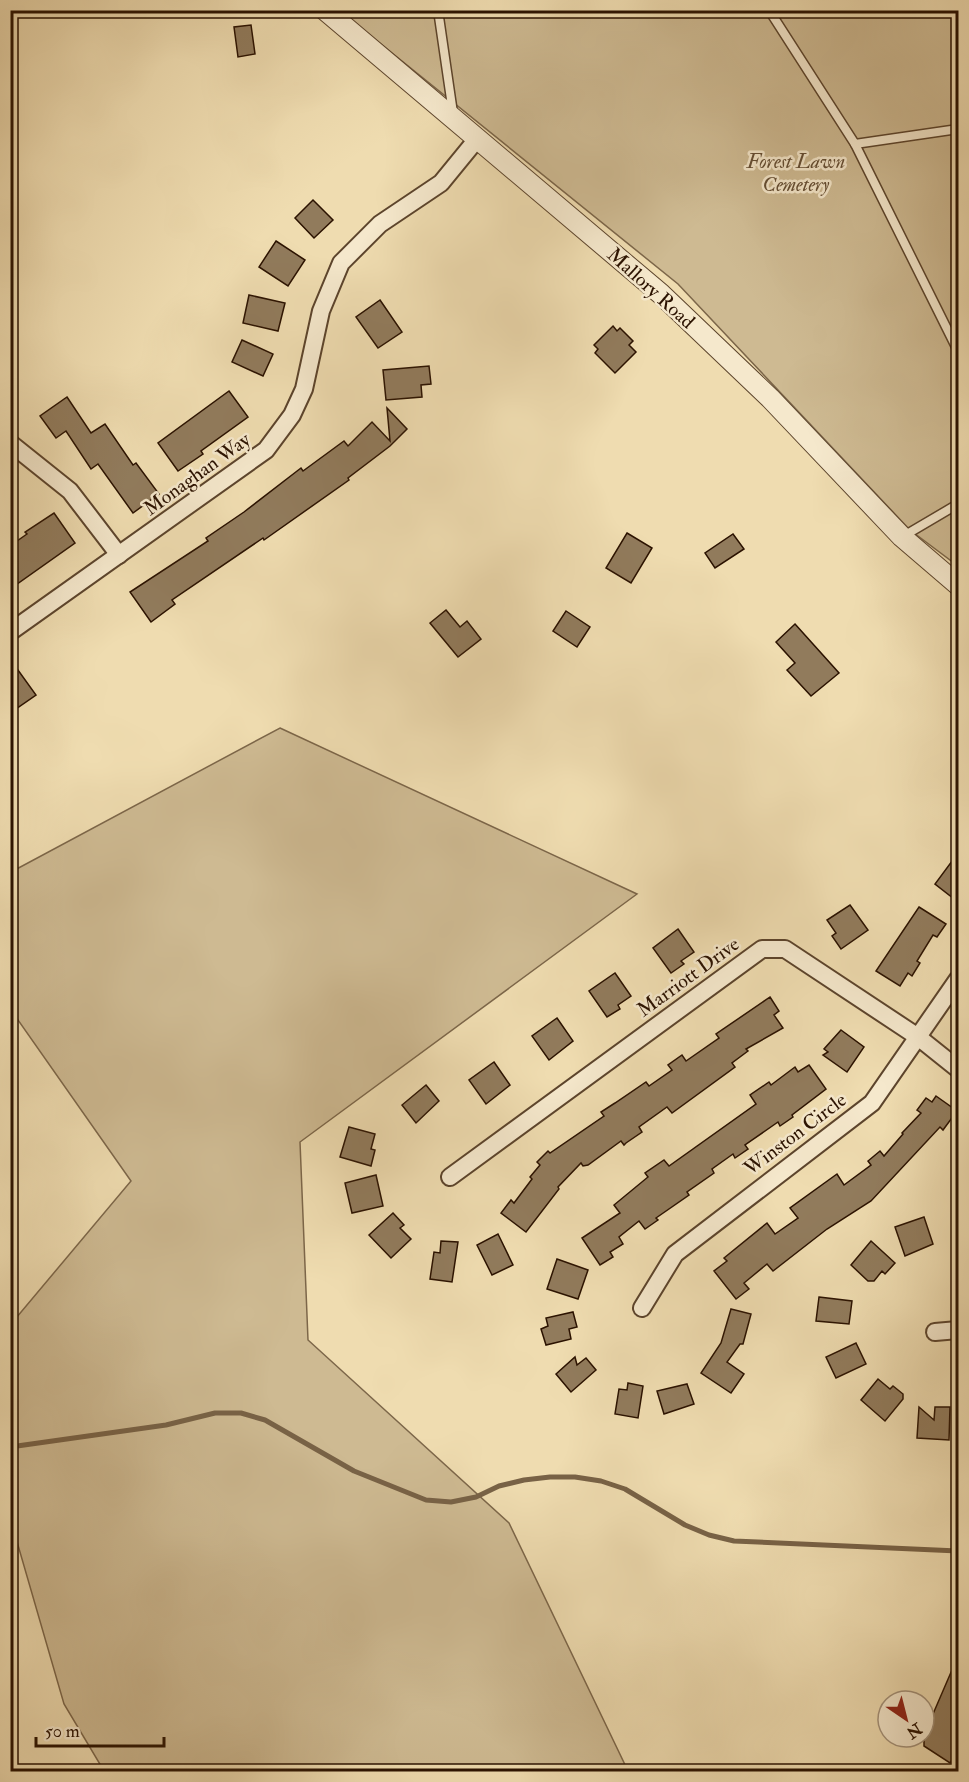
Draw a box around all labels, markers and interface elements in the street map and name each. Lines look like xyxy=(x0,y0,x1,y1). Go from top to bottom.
park label: Forest Lawn Cemetery xyxy=(746,149,845,197)
street label: Mallory Road xyxy=(602,242,700,334)
street label: Monaghan Way xyxy=(139,426,256,521)
street label: Marriott Drive xyxy=(632,932,744,1022)
street label: Winston Circle xyxy=(738,1087,851,1181)
north arrow xyxy=(876,1689,936,1749)
scale bar xyxy=(36,1710,164,1748)
text: N xyxy=(902,1718,926,1743)
text: 50 m xyxy=(45,1720,80,1743)

